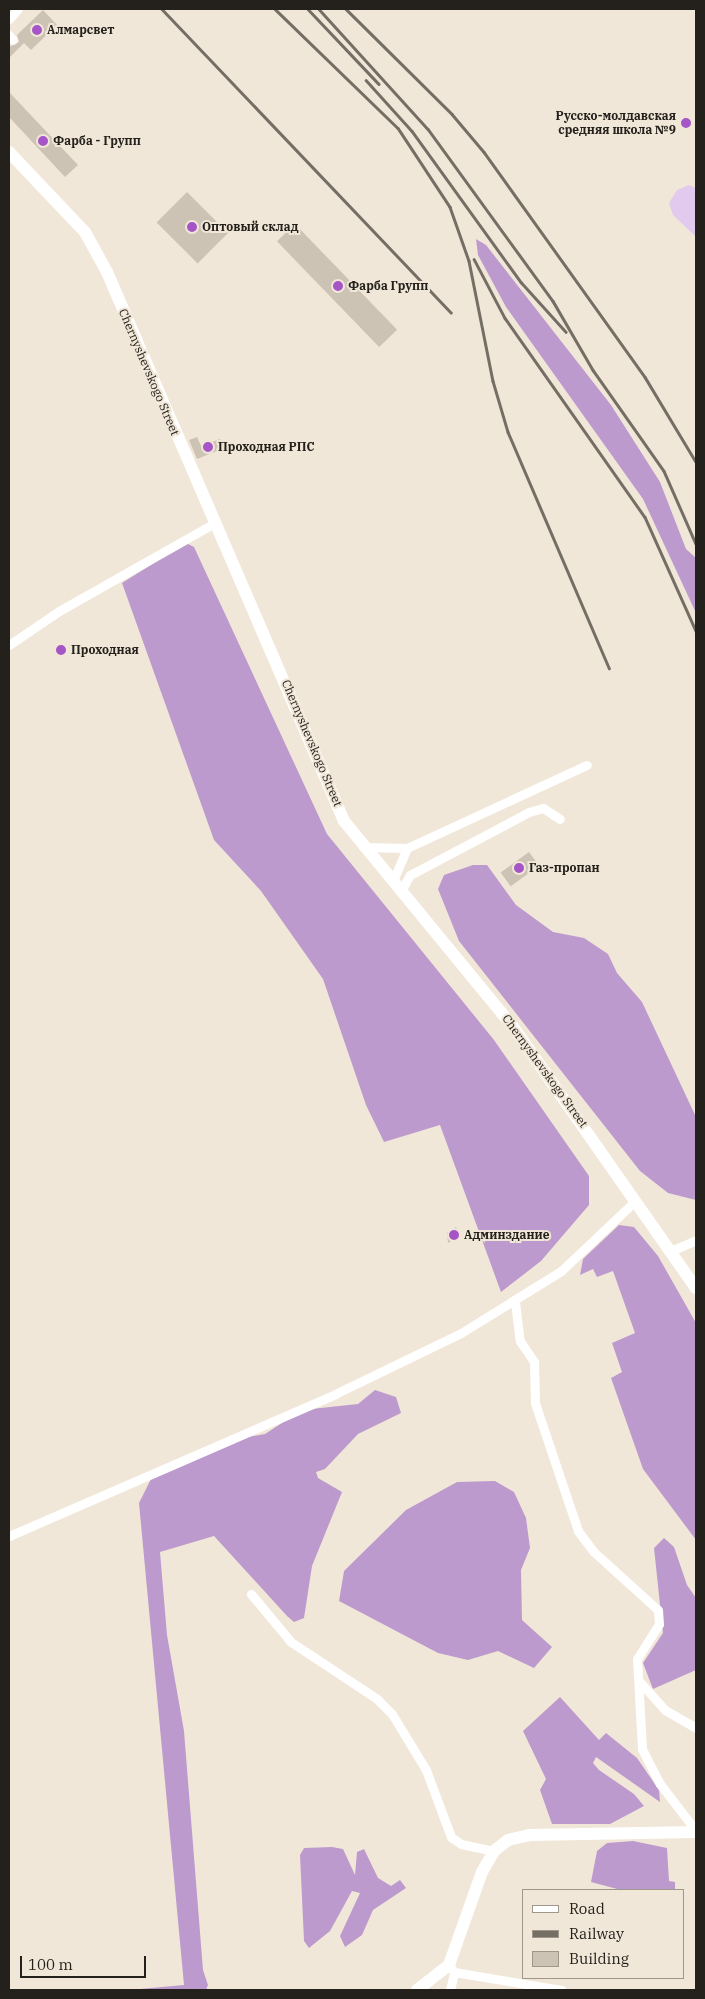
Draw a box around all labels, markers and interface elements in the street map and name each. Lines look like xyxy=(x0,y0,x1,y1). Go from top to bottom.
place label: Алмарсвет xyxy=(47,23,114,37)
marker: Алмарсвет xyxy=(31,24,43,36)
place label: Русско-молдавская средняя школа №9 xyxy=(556,109,676,137)
marker: Русско-молдавская средняя школа №9 xyxy=(680,117,692,129)
place label: Фарба - Групп xyxy=(53,134,141,148)
marker: Фарба - Групп xyxy=(37,135,49,147)
place label: Оптовый склад xyxy=(202,220,298,234)
marker: Оптовый склад xyxy=(186,221,198,233)
place label: Фарба Групп xyxy=(348,279,428,293)
marker: Фарба Групп xyxy=(332,280,344,292)
street label: Chernyshevskogo Street xyxy=(116,307,182,437)
place label: Проходная РПС xyxy=(218,440,315,454)
marker: Проходная РПС xyxy=(202,441,214,453)
place label: Проходная xyxy=(71,643,139,657)
marker: Проходная xyxy=(55,644,67,656)
street label: Chernyshevskogo Street xyxy=(279,678,345,808)
place label: Газ-пропан xyxy=(529,861,600,875)
marker: Газ-пропан xyxy=(513,862,525,874)
street label: Chernyshevskogo Street xyxy=(499,1012,591,1130)
place label: Админздание xyxy=(464,1228,550,1242)
marker: Админздание xyxy=(448,1229,460,1241)
legend xyxy=(522,1889,685,1979)
text: Road xyxy=(569,1899,605,1918)
text: Railway xyxy=(569,1924,624,1943)
scale bar xyxy=(22,1946,149,1978)
text: Building xyxy=(569,1949,629,1968)
text: 100 m xyxy=(28,1955,73,1974)

